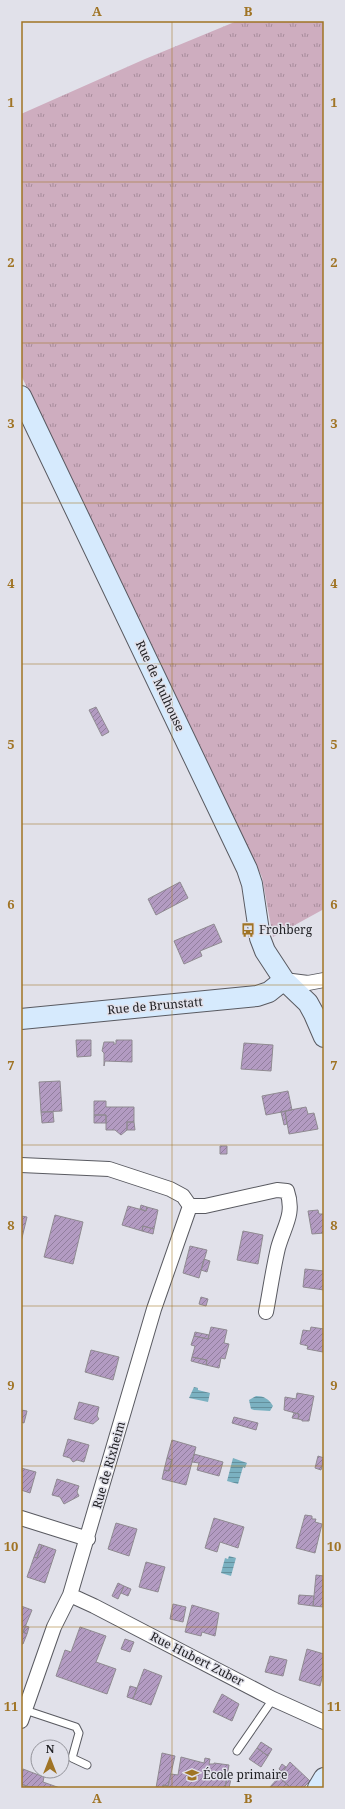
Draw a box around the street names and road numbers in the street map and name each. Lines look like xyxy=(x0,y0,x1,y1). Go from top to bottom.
street label: Rue de Mulhouse xyxy=(132,638,189,734)
street label: Rue de Brunstatt xyxy=(107,993,203,1018)
street label: Rue de Rixheim xyxy=(88,1419,129,1510)
street label: Rue Hubert Zuber xyxy=(147,1628,247,1690)

